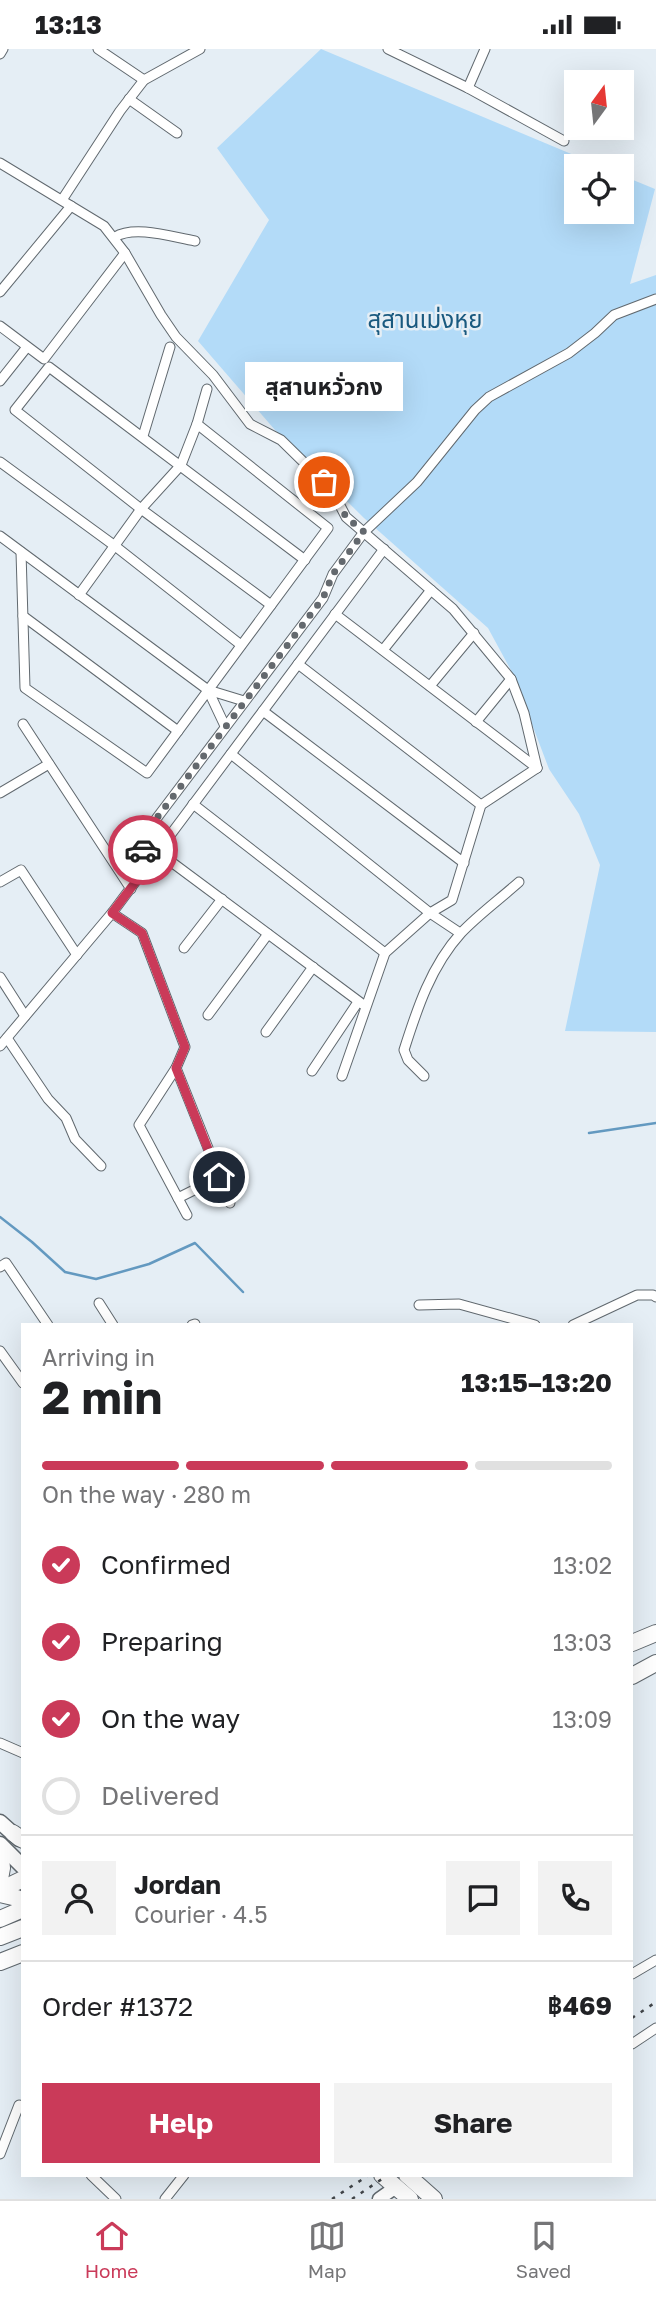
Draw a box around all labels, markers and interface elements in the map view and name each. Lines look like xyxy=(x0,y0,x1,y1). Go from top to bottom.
text: 13:13 xyxy=(35,9,102,40)
north arrow xyxy=(564,70,634,140)
map controls xyxy=(564,70,634,224)
button: locate xyxy=(564,154,634,224)
park label: สุสานเม่งหุย xyxy=(368,304,482,335)
callout: สุสานหวั่วกง xyxy=(245,363,403,412)
text: สุสานหวั่วกง xyxy=(265,372,383,400)
pin xyxy=(294,452,354,512)
icon: bag xyxy=(305,463,343,501)
courier xyxy=(108,815,178,885)
icon: car xyxy=(124,831,162,869)
pin xyxy=(189,1147,249,1207)
icon: home xyxy=(200,1158,238,1196)
text: Arriving in xyxy=(42,1343,155,1371)
text: 13:15–13:20 xyxy=(461,1367,612,1398)
text: 2 min xyxy=(42,1369,162,1424)
text: On the way · 280 m xyxy=(42,1480,251,1508)
icon: check xyxy=(42,1546,80,1584)
text: Confirmed xyxy=(101,1549,231,1580)
text: 13:02 xyxy=(553,1551,612,1579)
icon: check xyxy=(42,1623,80,1661)
text: Preparing xyxy=(101,1626,223,1657)
text: 13:03 xyxy=(553,1628,612,1656)
icon: check xyxy=(42,1700,80,1738)
text: On the way xyxy=(101,1703,240,1734)
text: 13:09 xyxy=(552,1705,612,1733)
text: Delivered xyxy=(101,1780,220,1811)
button: person xyxy=(42,1861,116,1935)
button: chat xyxy=(446,1861,520,1935)
button: phone xyxy=(538,1861,612,1935)
text: Jordan xyxy=(134,1869,221,1900)
text: Courier · 4.5 xyxy=(134,1900,267,1928)
text: ฿469 xyxy=(548,1990,612,2021)
text: Order #1372 xyxy=(42,1991,193,2022)
button: Help xyxy=(42,2083,320,2163)
button: Share xyxy=(334,2083,612,2163)
tab: Home xyxy=(85,2217,138,2282)
tab: Map xyxy=(308,2217,346,2282)
tab: Saved xyxy=(516,2217,571,2282)

